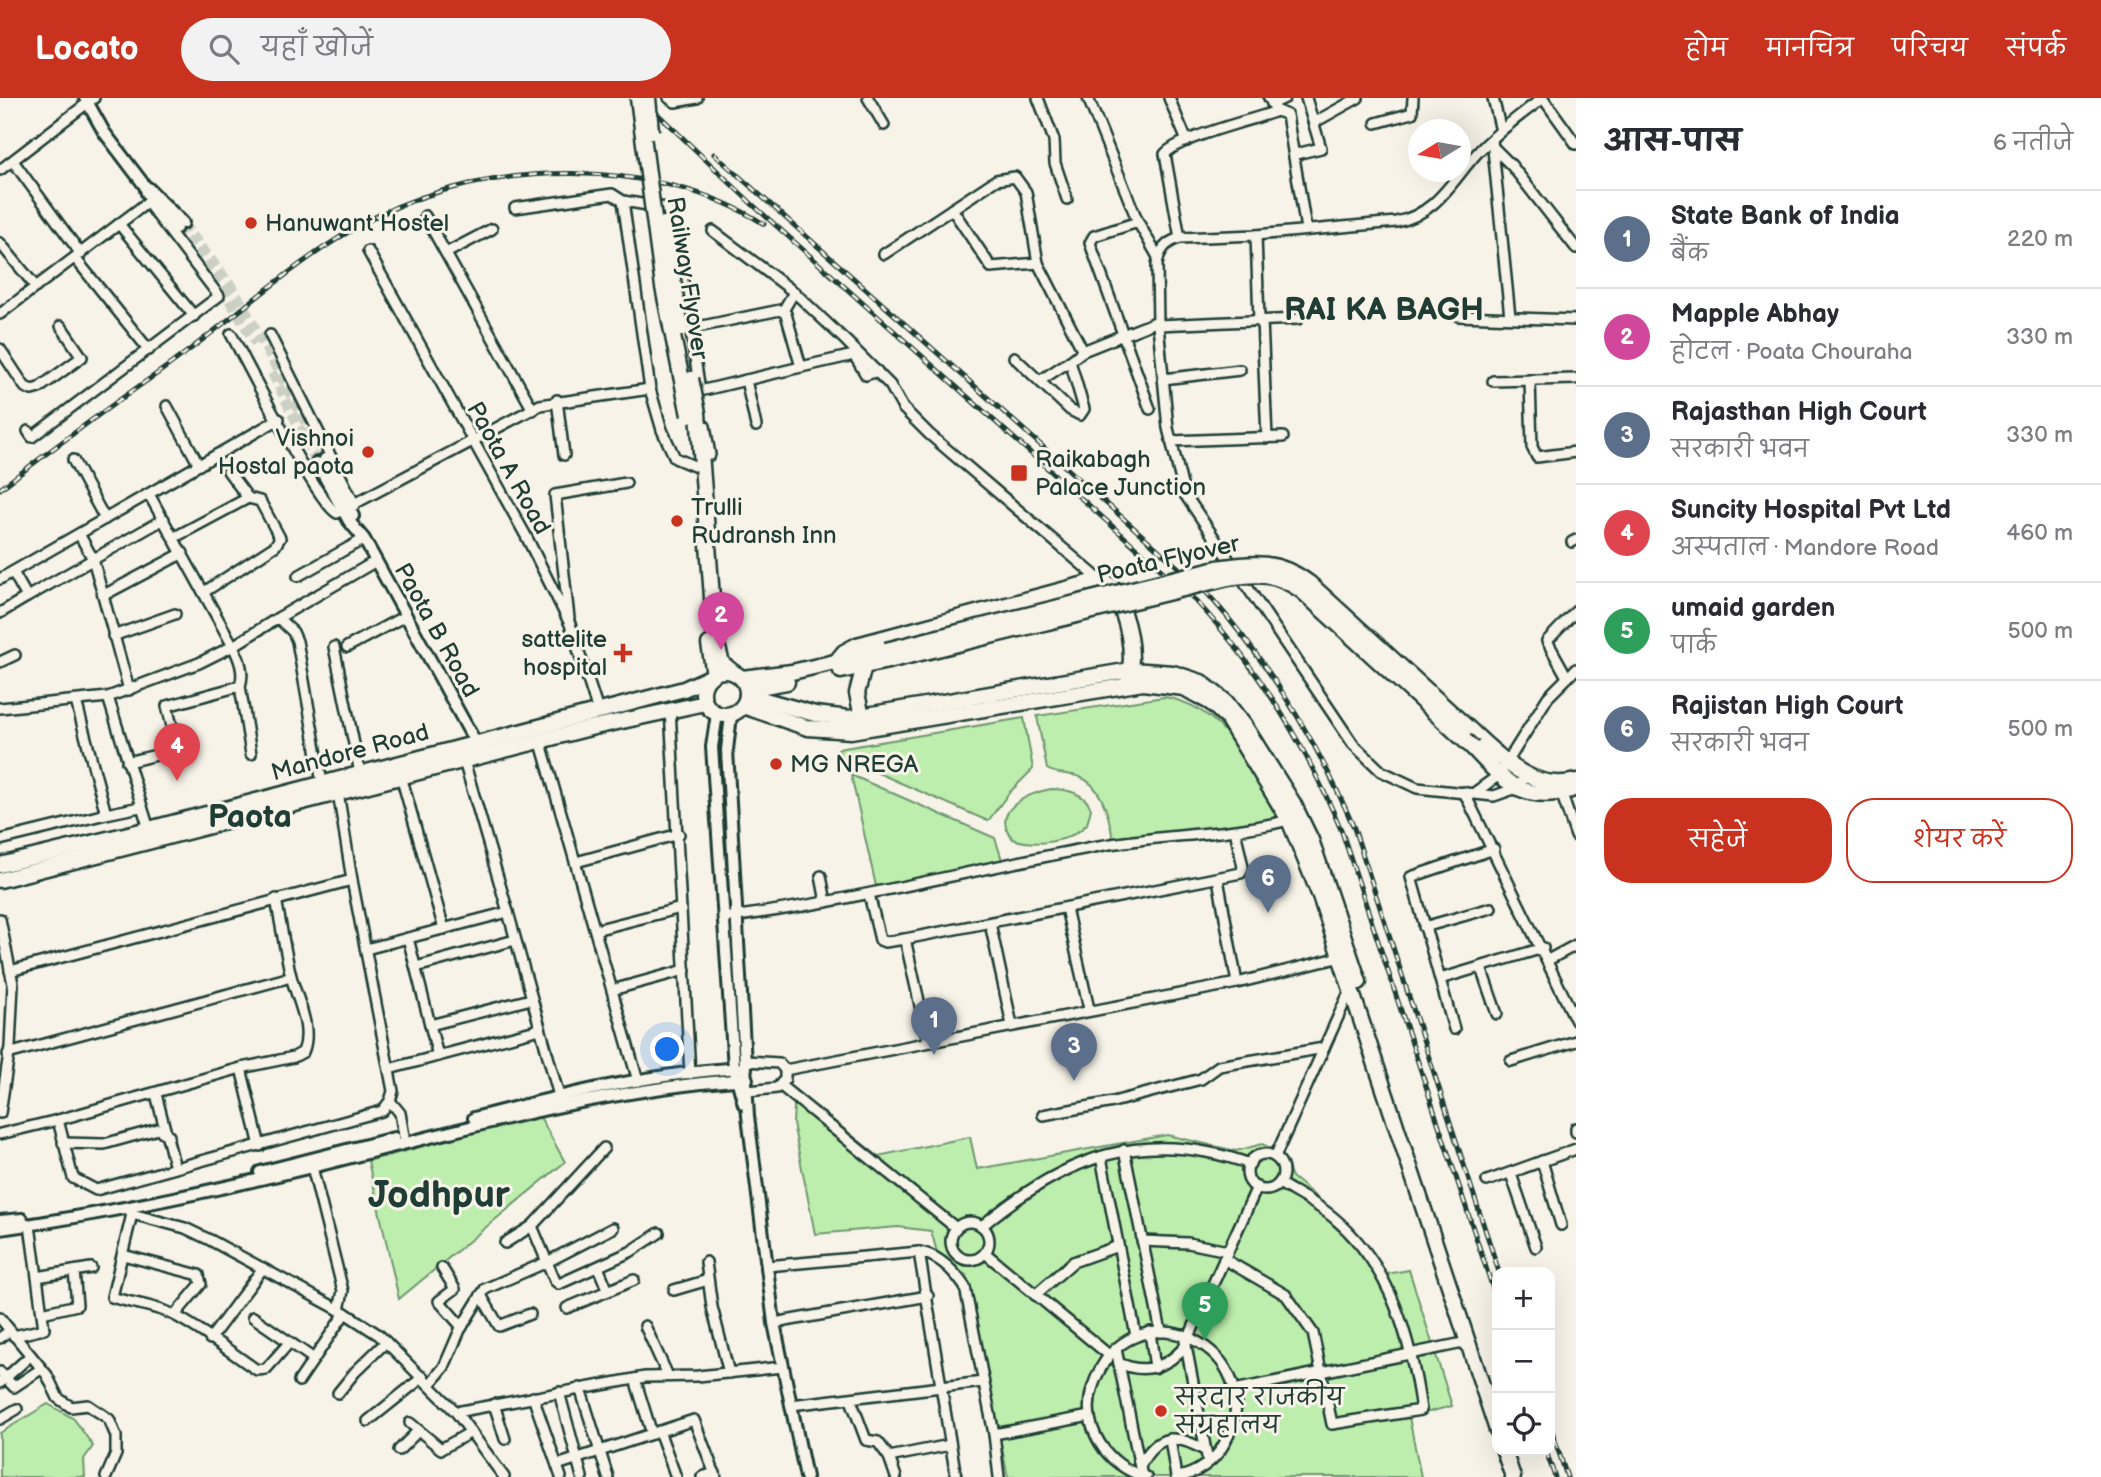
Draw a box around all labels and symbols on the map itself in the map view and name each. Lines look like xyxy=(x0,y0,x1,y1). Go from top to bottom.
north arrow xyxy=(1408,119,1471,182)
street label: Railway Flyover xyxy=(660,195,715,362)
place label: Hanuwant Hostel xyxy=(265,209,449,238)
marker: Hanuwant Hostel xyxy=(243,215,259,231)
district label: RAI KA BAGH xyxy=(1284,291,1484,330)
street label: Paota A Road xyxy=(460,397,557,540)
place label: Vishnoi Hostal paota xyxy=(218,424,354,481)
marker: Vishnoi Hostal paota xyxy=(360,444,376,460)
place label: Raikabagh Palace Junction xyxy=(1035,445,1206,502)
marker: Raikabagh Palace Junction xyxy=(1009,463,1029,483)
place label: Trulli Rudransh Inn xyxy=(691,493,837,550)
marker: Trulli Rudransh Inn xyxy=(669,513,685,529)
street label: Poata Flyover xyxy=(1094,529,1243,590)
street label: Paota B Road xyxy=(388,558,485,702)
pin: 2 xyxy=(698,592,744,650)
place label: sattelite hospital xyxy=(521,625,607,682)
marker: sattelite hospital xyxy=(613,643,633,663)
street label: Mandore Road xyxy=(268,717,432,787)
pin: 4 xyxy=(154,723,200,781)
place label: MG NREGA xyxy=(790,750,918,779)
marker: MG NREGA xyxy=(768,756,784,772)
district label: Paota xyxy=(208,798,292,837)
pin: 6 xyxy=(1245,855,1291,913)
pin: 1 xyxy=(911,997,957,1055)
pin: 3 xyxy=(1051,1023,1097,1081)
your location xyxy=(650,1032,684,1066)
district label: Jodhpur xyxy=(368,1173,511,1218)
pin: 5 xyxy=(1182,1282,1228,1340)
place label: सरदार राजकीय संग्रहालय xyxy=(1173,1378,1346,1440)
marker: सरदार राजकीय संग्रहालय xyxy=(1153,1403,1169,1419)

